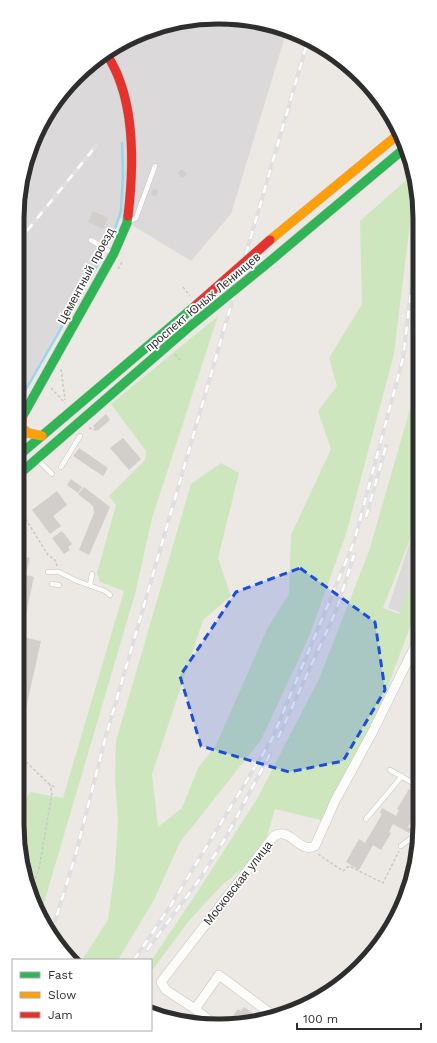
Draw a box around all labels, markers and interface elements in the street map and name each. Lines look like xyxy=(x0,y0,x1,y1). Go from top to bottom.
street label: Цементный проезд xyxy=(55,225,117,327)
street label: проспект Юных Ленинцев xyxy=(143,250,263,354)
street label: Московская улица xyxy=(201,838,275,928)
legend xyxy=(12,959,152,1031)
text: Fast xyxy=(48,968,73,982)
text: Slow xyxy=(48,988,76,1002)
scale bar xyxy=(297,1005,421,1031)
text: Jam xyxy=(48,1008,73,1022)
text: 100 m xyxy=(303,1012,338,1026)

